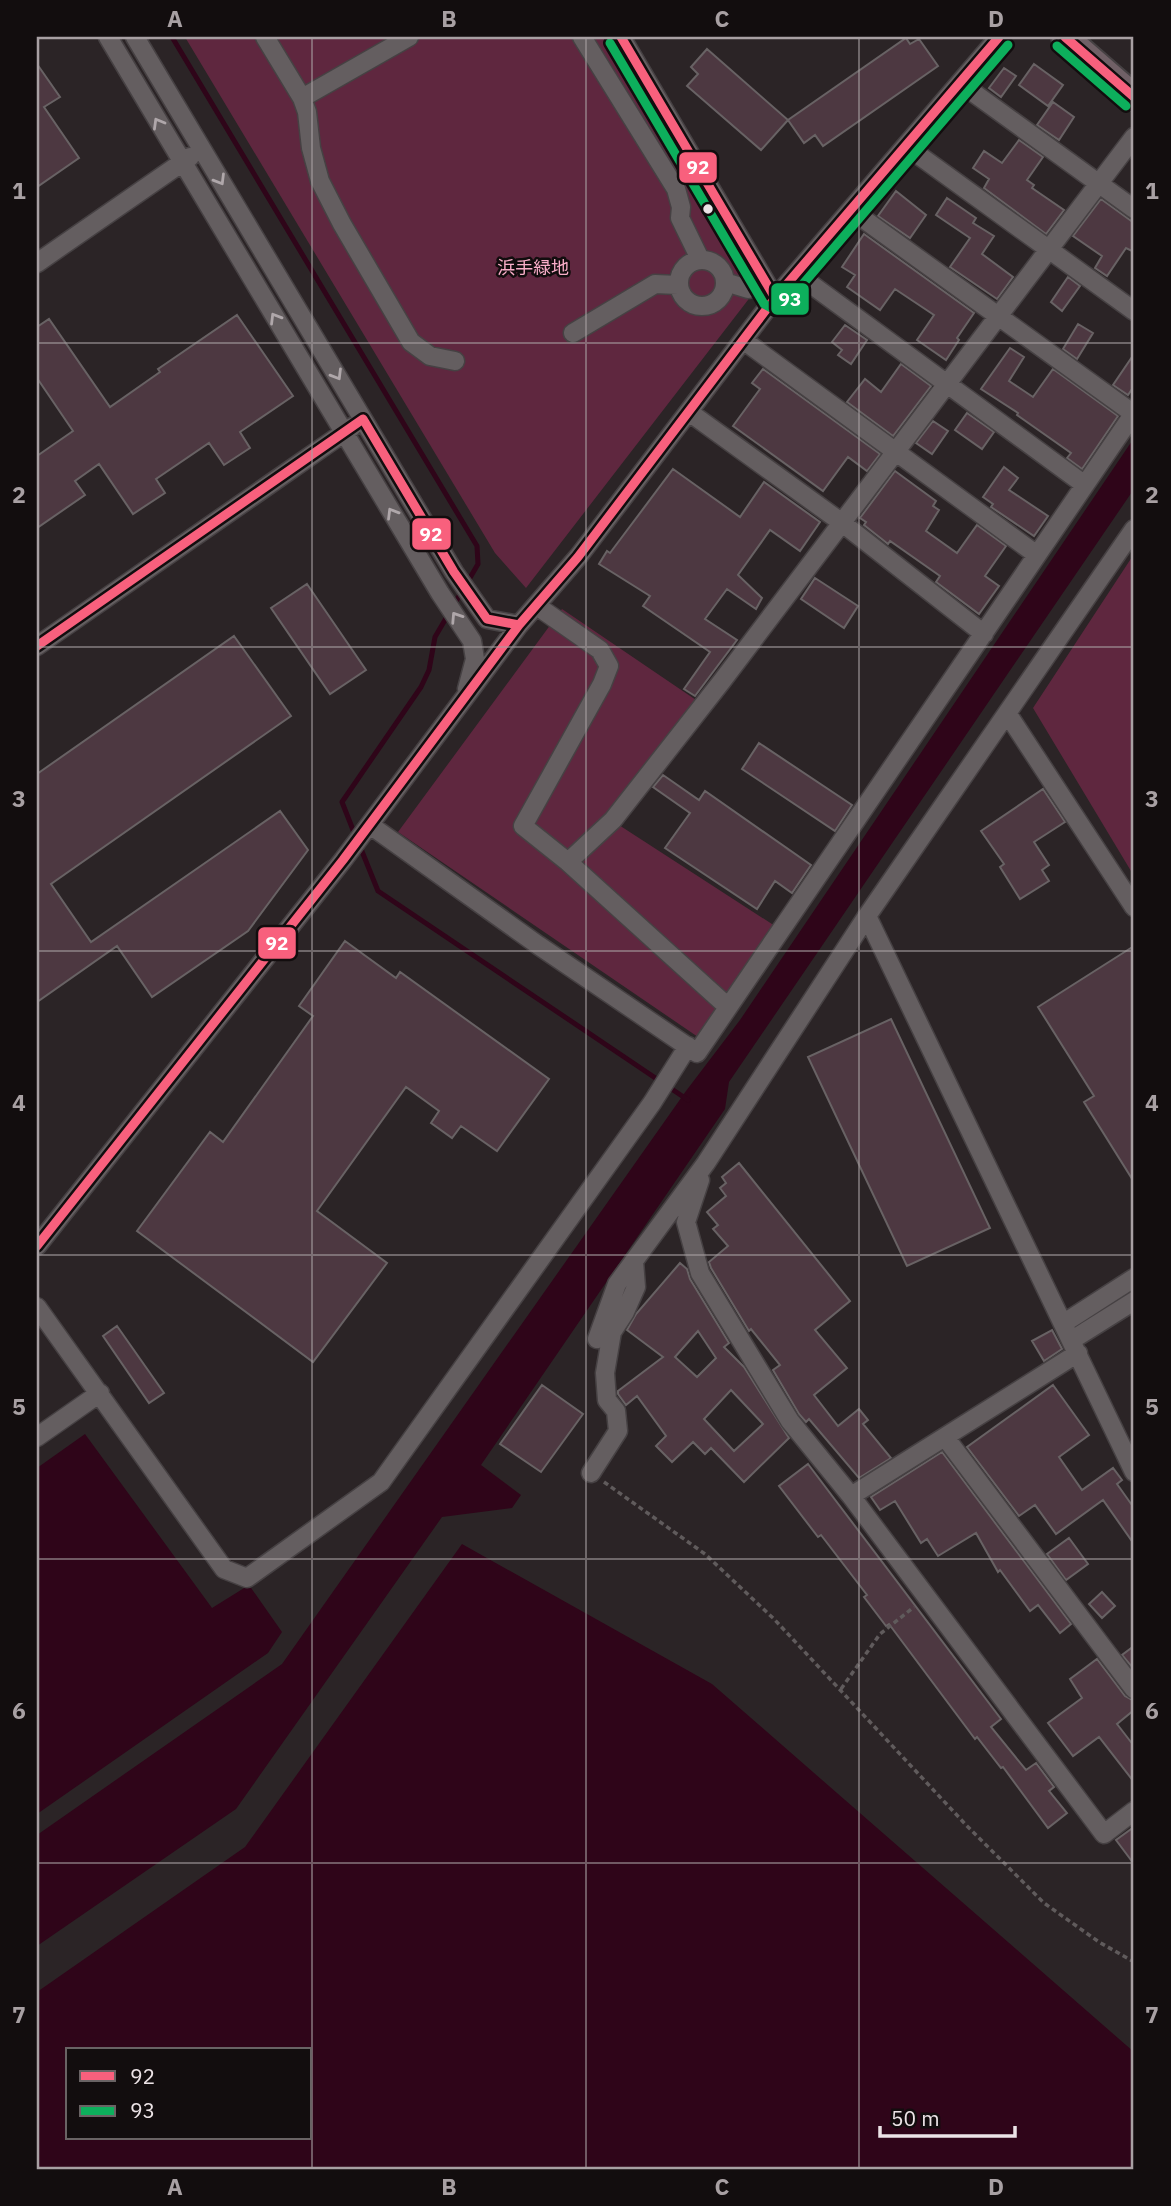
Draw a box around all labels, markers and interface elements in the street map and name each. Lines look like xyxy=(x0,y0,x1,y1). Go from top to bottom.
text: A xyxy=(167,3,183,33)
text: B xyxy=(441,3,457,33)
text: C xyxy=(715,3,730,33)
text: D xyxy=(988,3,1004,33)
one-way arrow xyxy=(154,117,167,130)
line badge: 92 xyxy=(678,151,718,184)
text: 92 xyxy=(687,155,709,179)
one-way arrow xyxy=(212,172,225,185)
text: 1 xyxy=(12,175,26,205)
text: 1 xyxy=(1145,175,1159,205)
unlabelled marker xyxy=(701,202,715,216)
park label: 浜手緑地 xyxy=(497,256,569,279)
line badge: 93 xyxy=(770,282,810,316)
text: 93 xyxy=(779,287,801,311)
one-way arrow xyxy=(270,313,283,325)
one-way arrow xyxy=(329,367,342,380)
text: 2 xyxy=(12,479,26,509)
text: 2 xyxy=(1145,479,1159,509)
one-way arrow xyxy=(388,508,401,521)
line badge: 92 xyxy=(411,517,452,551)
text: 92 xyxy=(420,522,442,546)
one-way arrow xyxy=(451,612,464,625)
text: 3 xyxy=(12,783,26,813)
text: 3 xyxy=(1145,783,1159,813)
line badge: 92 xyxy=(257,926,297,960)
text: 92 xyxy=(266,931,288,955)
text: 4 xyxy=(12,1087,26,1117)
text: 4 xyxy=(1145,1087,1159,1117)
text: 5 xyxy=(12,1391,26,1421)
text: 5 xyxy=(1145,1391,1159,1421)
text: 6 xyxy=(12,1695,26,1725)
text: 6 xyxy=(1145,1695,1159,1725)
text: 7 xyxy=(12,1999,26,2029)
text: 7 xyxy=(1145,1999,1159,2029)
legend xyxy=(66,2048,312,2140)
text: 92 xyxy=(130,2062,155,2090)
scale bar xyxy=(880,2094,1015,2138)
text: 93 xyxy=(130,2096,155,2124)
text: 50 m xyxy=(891,2104,940,2132)
text: A xyxy=(167,2171,183,2201)
text: B xyxy=(441,2171,457,2201)
text: C xyxy=(715,2171,730,2201)
text: D xyxy=(988,2171,1004,2201)

